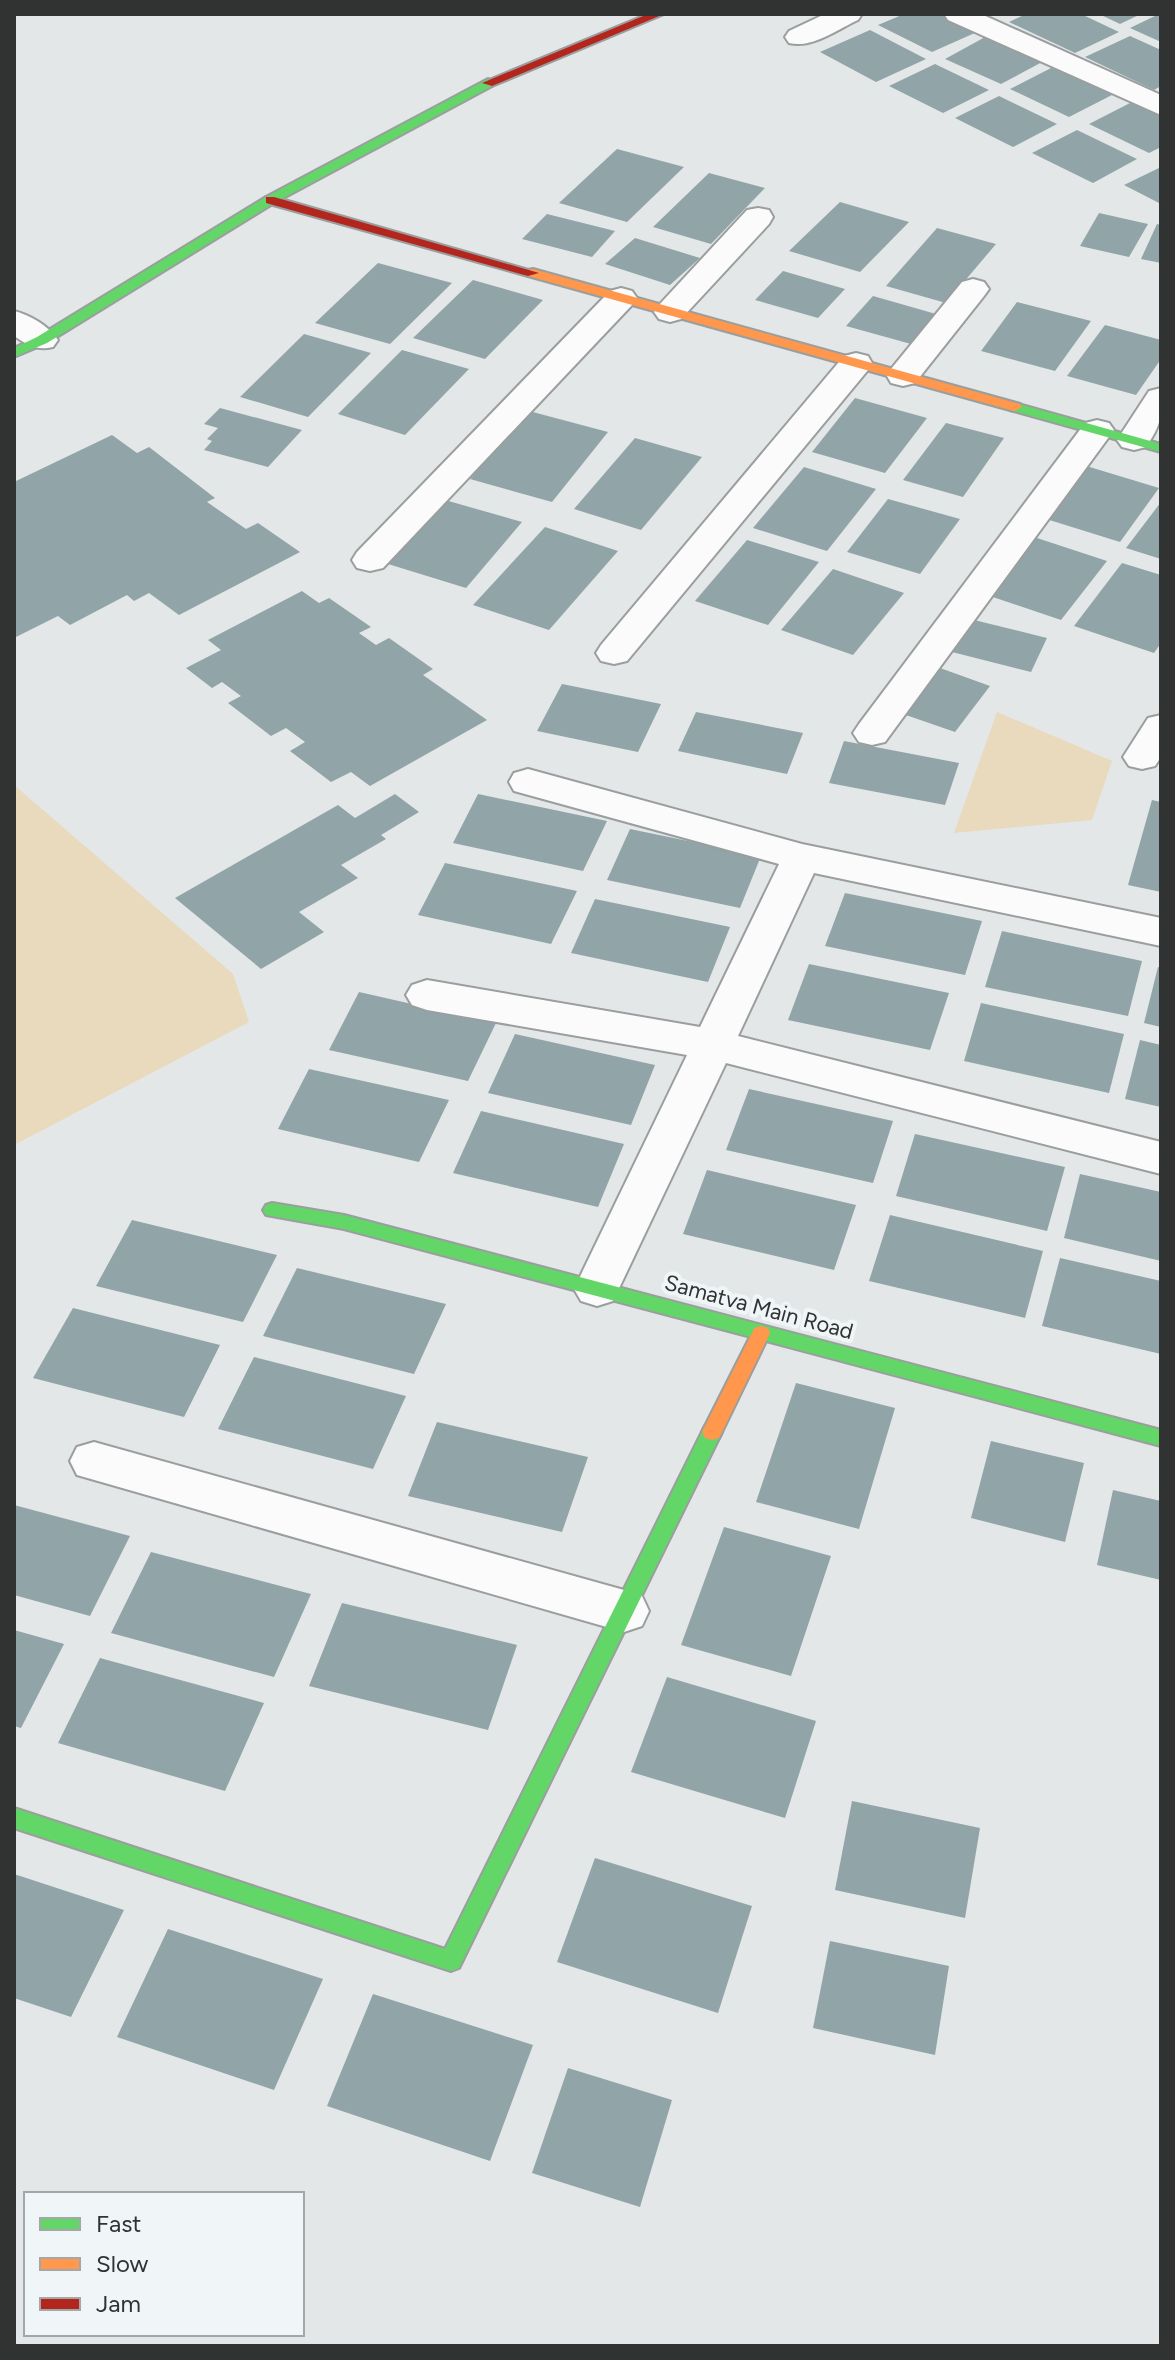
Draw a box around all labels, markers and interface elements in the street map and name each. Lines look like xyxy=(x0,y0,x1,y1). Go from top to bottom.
street label: Samatva Main Road xyxy=(662,1269,856,1345)
legend xyxy=(24,2192,304,2336)
text: Fast xyxy=(96,2209,141,2238)
text: Slow xyxy=(96,2249,149,2278)
text: Jam xyxy=(96,2289,141,2318)

